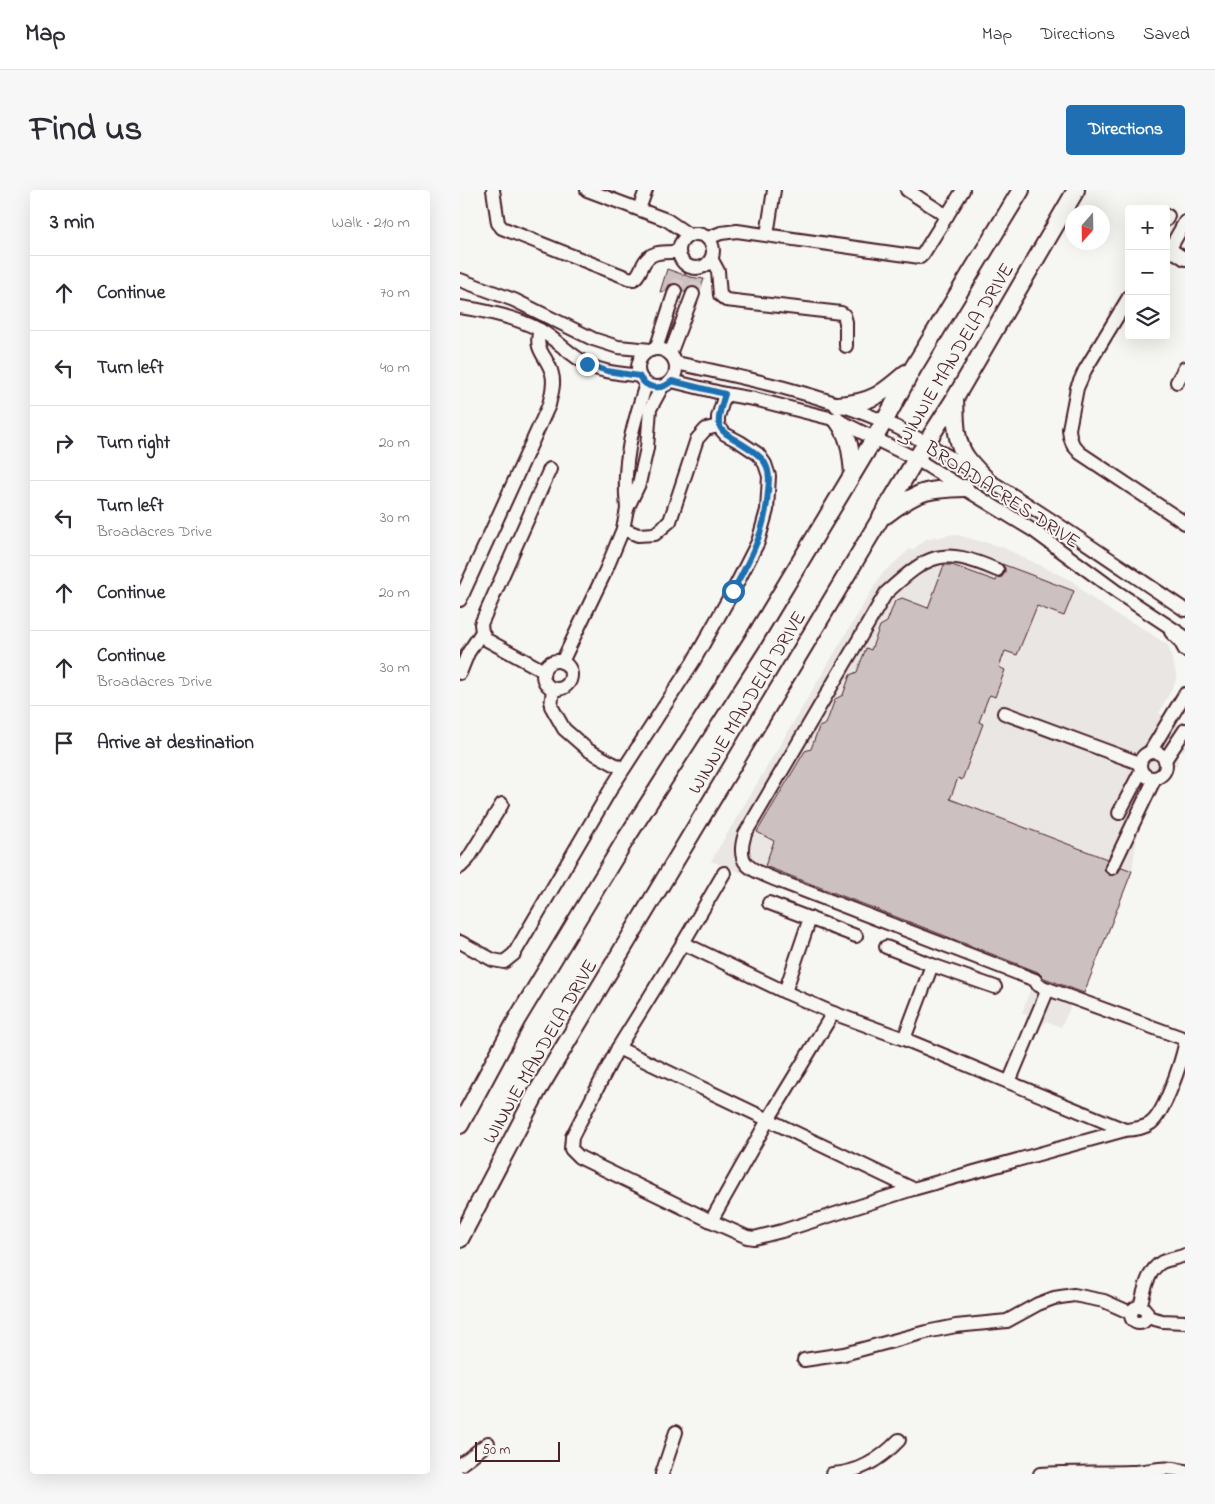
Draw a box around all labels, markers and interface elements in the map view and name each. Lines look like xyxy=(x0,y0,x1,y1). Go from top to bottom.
text: Map xyxy=(25,17,66,52)
text: Map xyxy=(982,22,1012,48)
text: Directions xyxy=(1040,22,1115,48)
text: Saved xyxy=(1143,22,1190,48)
text: Find us xyxy=(30,105,142,156)
button: Directions xyxy=(1066,105,1185,155)
north arrow xyxy=(1065,205,1110,250)
map controls xyxy=(1125,205,1170,340)
button: + xyxy=(1125,205,1170,250)
text: 3 min xyxy=(50,208,94,238)
text: Walk · 210 m xyxy=(331,211,410,235)
button: − xyxy=(1125,250,1170,295)
street label: WINNIE MANDELA DRIVE xyxy=(890,258,1022,452)
icon: ahead xyxy=(50,279,78,307)
text: Continue xyxy=(97,280,165,307)
text: 70 m xyxy=(380,281,410,305)
button: layers xyxy=(1125,295,1170,340)
route end xyxy=(576,353,599,376)
icon: left xyxy=(50,354,78,382)
text: Turn left xyxy=(97,355,164,382)
text: 40 m xyxy=(380,356,410,380)
icon: right xyxy=(50,429,78,457)
text: Turn right xyxy=(97,430,170,457)
text: 20 m xyxy=(379,431,410,455)
street label: BROADACRES DRIVE xyxy=(917,434,1085,557)
text: Turn left xyxy=(97,493,164,520)
icon: left xyxy=(50,504,78,532)
text: 30 m xyxy=(380,506,410,530)
text: Broadacres Drive xyxy=(97,520,212,544)
icon: ahead xyxy=(50,579,78,607)
text: Continue xyxy=(97,580,165,607)
route start xyxy=(722,580,745,603)
text: 20 m xyxy=(379,581,410,605)
street label: WINNIE MANDELA DRIVE xyxy=(682,606,814,800)
text: Continue xyxy=(97,643,165,670)
icon: ahead xyxy=(50,654,78,682)
text: 30 m xyxy=(380,656,410,680)
text: Broadacres Drive xyxy=(97,670,212,694)
icon: arrive xyxy=(50,729,78,757)
text: Arrive at destination xyxy=(97,730,254,757)
street label: WINNIE MANDELA DRIVE xyxy=(476,954,606,1150)
scale bar xyxy=(475,1439,560,1462)
text: 50 m xyxy=(482,1440,510,1461)

